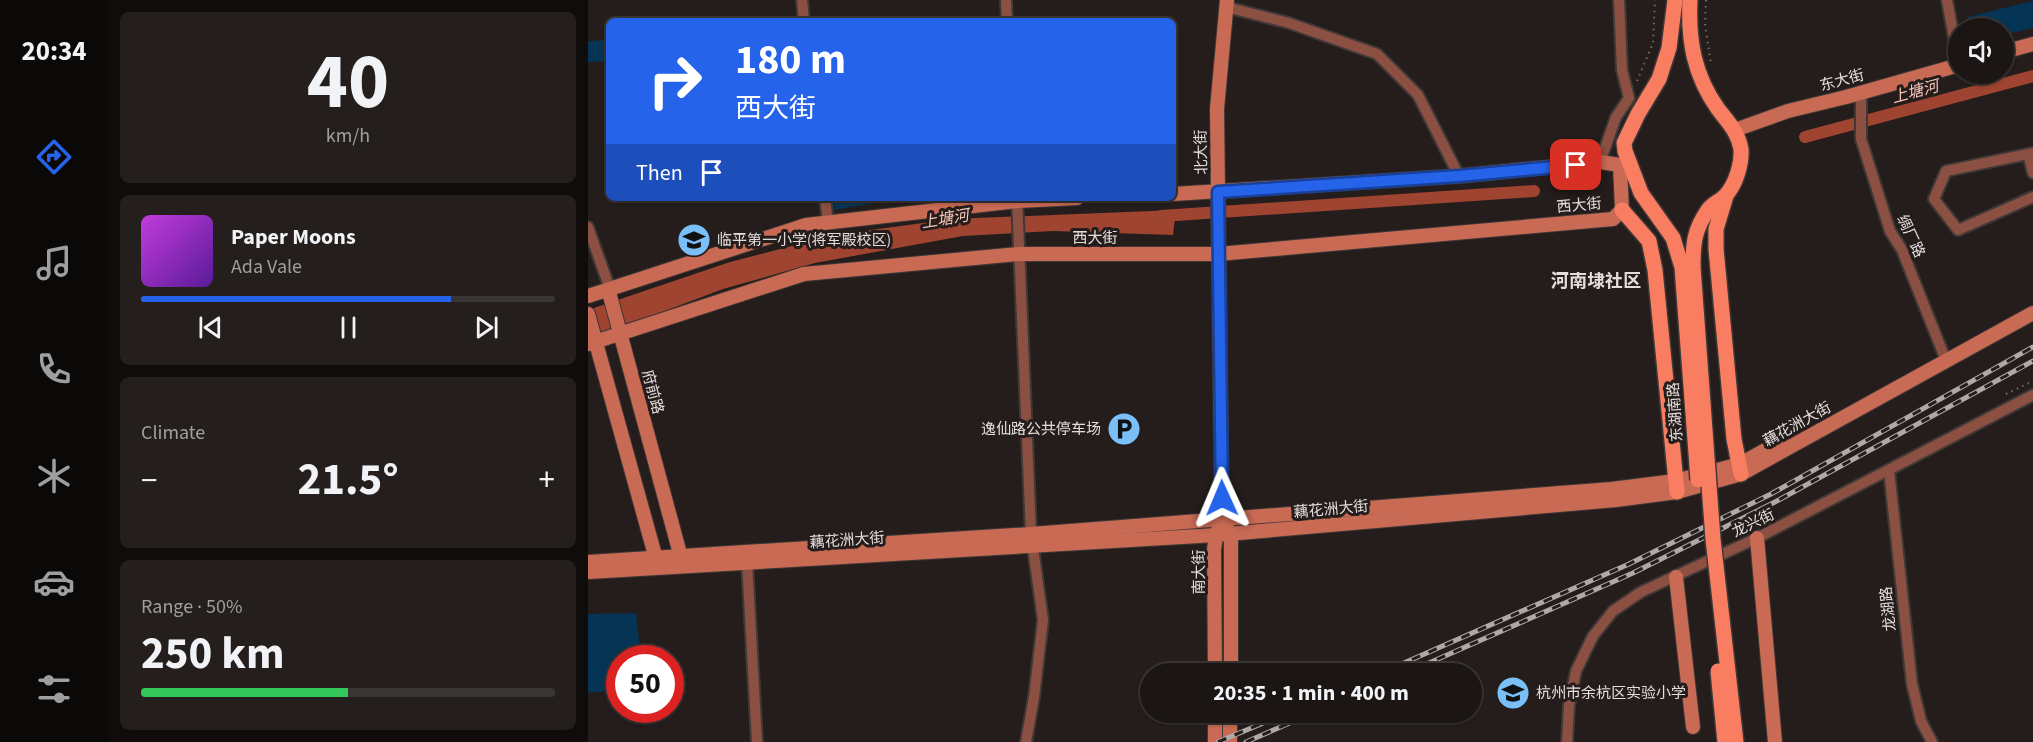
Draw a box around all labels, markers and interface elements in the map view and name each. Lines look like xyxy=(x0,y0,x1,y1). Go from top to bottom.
map controls xyxy=(1948,18,2014,84)
button: sound xyxy=(1948,18,2014,84)
text: 40 xyxy=(307,27,389,138)
text: 180 m xyxy=(735,30,846,90)
text: 20:34 xyxy=(21,32,87,71)
icon: right xyxy=(636,42,714,120)
street label: 东大街 xyxy=(1818,65,1867,96)
water label: 上塘河 xyxy=(1889,74,1944,109)
text: 西大街 xyxy=(735,89,816,128)
text: km/h xyxy=(326,122,370,150)
street label: 北大街 xyxy=(1191,129,1212,175)
icon: directions xyxy=(33,136,75,178)
pin xyxy=(1550,139,1601,190)
icon: arrive xyxy=(1559,148,1592,181)
icon: arrive xyxy=(695,156,728,189)
text: Then xyxy=(636,157,683,189)
street label: 西大街 xyxy=(1556,193,1602,218)
water label: 上塘河 xyxy=(920,204,974,234)
street label: 绸厂路 xyxy=(1892,211,1930,261)
text: Paper Moons xyxy=(231,221,356,253)
school or university icon: 临平第一小学(将军殿校区) xyxy=(676,222,712,258)
street label: 西大街 xyxy=(1072,228,1118,249)
place label: 临平第一小学(将军殿校区) xyxy=(717,230,891,251)
icon: music xyxy=(33,242,75,284)
text: Ada Vale xyxy=(231,253,302,281)
district label: 河南埭社区 xyxy=(1551,269,1641,294)
icon: previous xyxy=(194,311,227,344)
icon: pause xyxy=(332,311,365,344)
icon: next xyxy=(470,311,503,344)
icon: phone xyxy=(33,348,75,390)
street label: 府前路 xyxy=(637,368,668,417)
street label: 东湖南路 xyxy=(1663,381,1688,443)
street label: 藕花洲大街 xyxy=(1759,397,1835,452)
parking icon: 逸仙路公共停车场 xyxy=(1106,411,1142,447)
text: Climate xyxy=(141,419,205,447)
place label: 逸仙路公共停车场 xyxy=(981,419,1101,440)
text: 21.5° xyxy=(297,448,399,512)
icon: climate xyxy=(33,455,75,497)
text: − xyxy=(141,457,157,504)
text: + xyxy=(539,457,555,504)
position arrow xyxy=(1190,466,1254,530)
street label: 藕花洲大街 xyxy=(1293,496,1369,523)
street label: 龙兴街 xyxy=(1728,504,1778,543)
street label: 藕花洲大街 xyxy=(809,527,885,554)
street label: 南大街 xyxy=(1189,549,1210,595)
icon: car xyxy=(33,561,75,603)
street label: 龙湖路 xyxy=(1876,585,1901,632)
text: Range · 50% xyxy=(141,593,242,621)
text: 250 km xyxy=(141,622,285,686)
speed limit sign: 50 xyxy=(606,645,684,723)
icon: filters xyxy=(33,668,75,710)
school or university icon: 杭州市余杭区实验小学 xyxy=(1495,675,1531,711)
text: 20:35 · 1 min · 400 m xyxy=(1213,677,1409,709)
place label: 杭州市余杭区实验小学 xyxy=(1536,683,1686,704)

